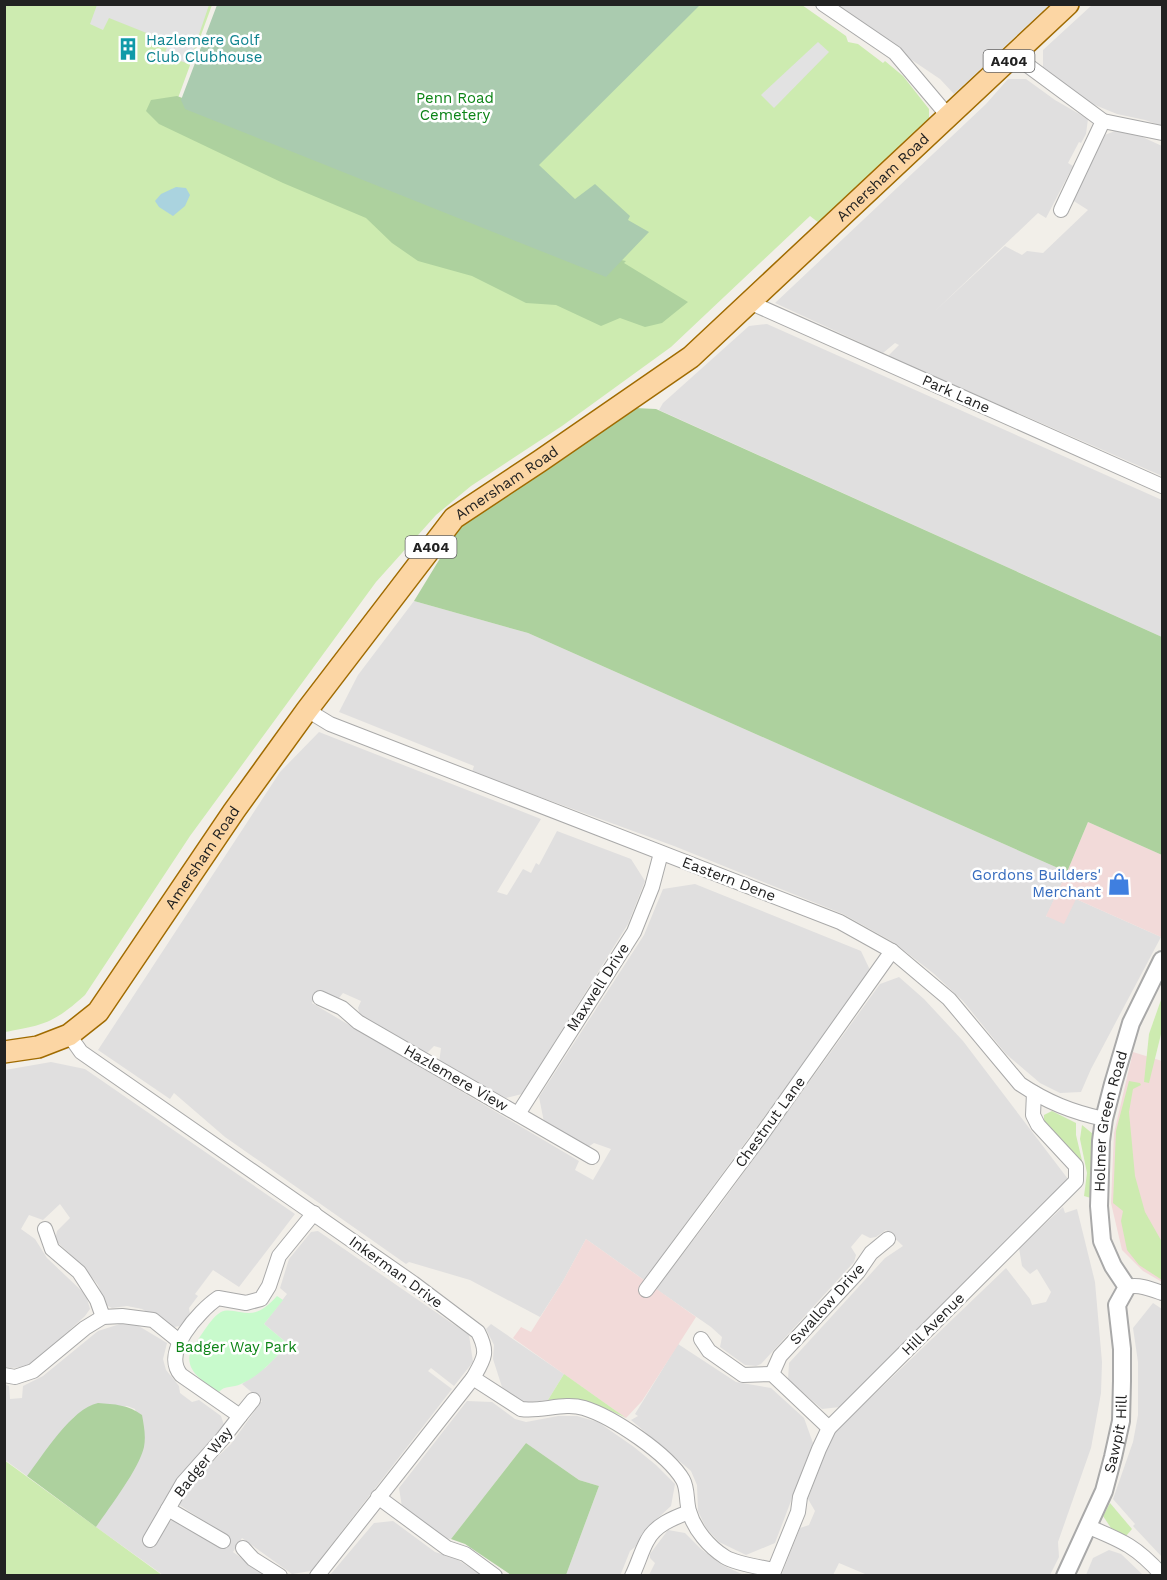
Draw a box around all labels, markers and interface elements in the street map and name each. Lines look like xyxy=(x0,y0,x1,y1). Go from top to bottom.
place label: Hazlemere Golf Club Clubhouse xyxy=(146,31,262,66)
building icon: Hazlemere Golf Club Clubhouse xyxy=(115,36,141,62)
road number: A404 xyxy=(984,50,1034,72)
park label: Penn Road Cemetery xyxy=(416,89,494,124)
street label: Amersham Road xyxy=(833,130,933,225)
street label: Park Lane xyxy=(919,371,993,417)
street label: Amersham Road xyxy=(452,442,562,524)
road number: A404 xyxy=(406,536,456,558)
street label: Amersham Road xyxy=(161,803,244,913)
street label: Eastern Dene xyxy=(680,853,778,905)
place label: Gordons Builders' Merchant xyxy=(972,866,1102,901)
shop icon: Gordons Builders' Merchant xyxy=(1106,871,1132,897)
street label: Maxwell Drive xyxy=(563,940,633,1034)
street label: Hazlemere View xyxy=(401,1041,512,1115)
street label: Holmer Green Road xyxy=(1090,1049,1131,1192)
street label: Chestnut Lane xyxy=(731,1073,809,1171)
street label: Inkerman Drive xyxy=(346,1232,446,1312)
street label: Swallow Drive xyxy=(786,1260,868,1348)
street label: Hill Avenue xyxy=(898,1289,968,1359)
park label: Badger Way Park xyxy=(175,1338,297,1356)
street label: Sawpit Hill xyxy=(1100,1394,1131,1475)
street label: Badger Way xyxy=(170,1423,236,1501)

